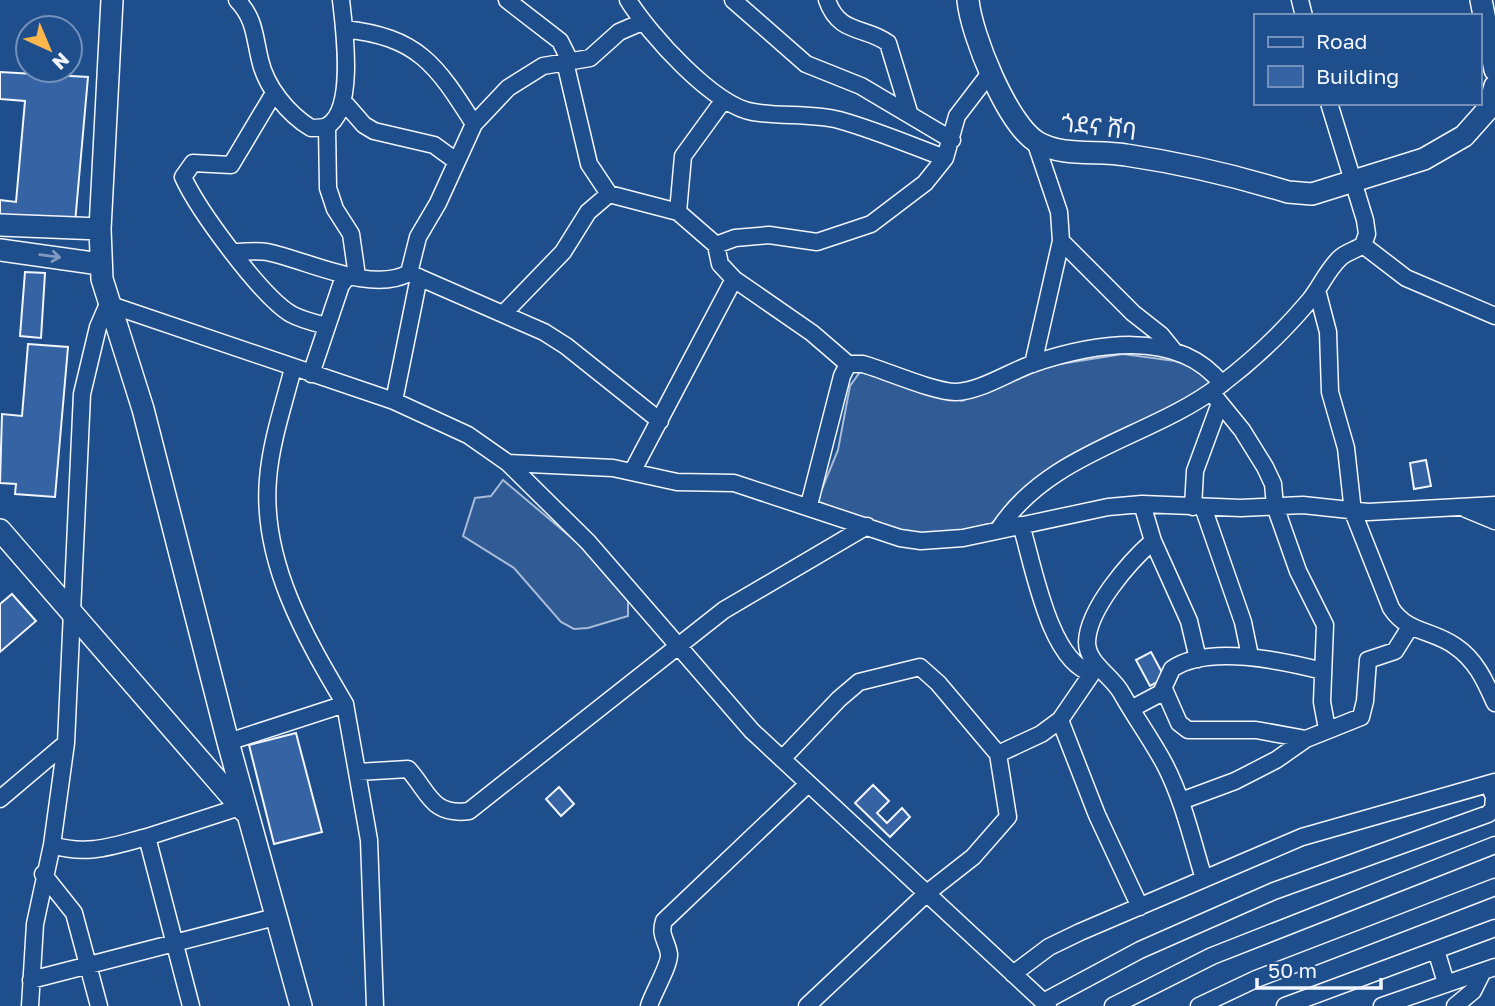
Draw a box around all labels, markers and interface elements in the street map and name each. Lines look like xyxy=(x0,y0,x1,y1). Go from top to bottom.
north arrow xyxy=(14,14,84,84)
legend xyxy=(1254,14,1481,105)
text: Road xyxy=(1316,28,1367,54)
text: N xyxy=(48,48,74,75)
text: Building xyxy=(1316,63,1399,89)
street label: ጎደና ሸባ xyxy=(1060,107,1138,145)
one-way arrow xyxy=(38,250,61,263)
scale bar xyxy=(1257,946,1381,990)
text: 50 m xyxy=(1268,957,1317,983)

